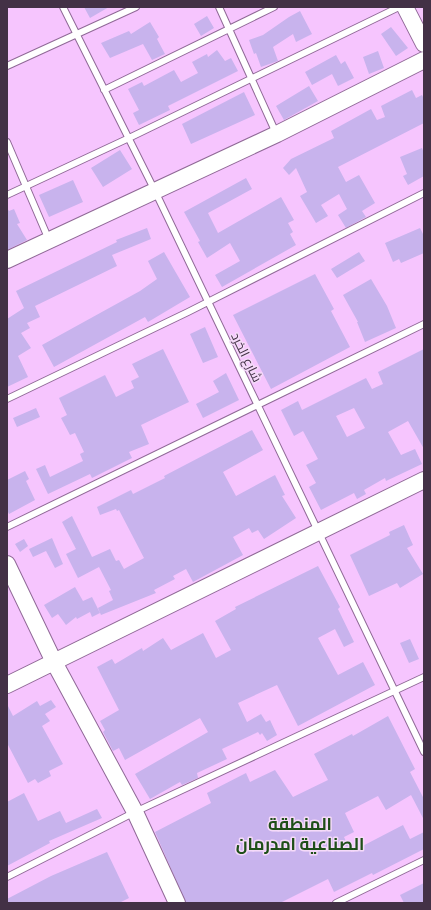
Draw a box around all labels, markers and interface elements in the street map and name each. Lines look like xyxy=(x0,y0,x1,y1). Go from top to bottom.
street label: شارع الخرد xyxy=(227,330,266,385)
district label: المنطقة الصناعية امدرمان xyxy=(236,813,364,854)

